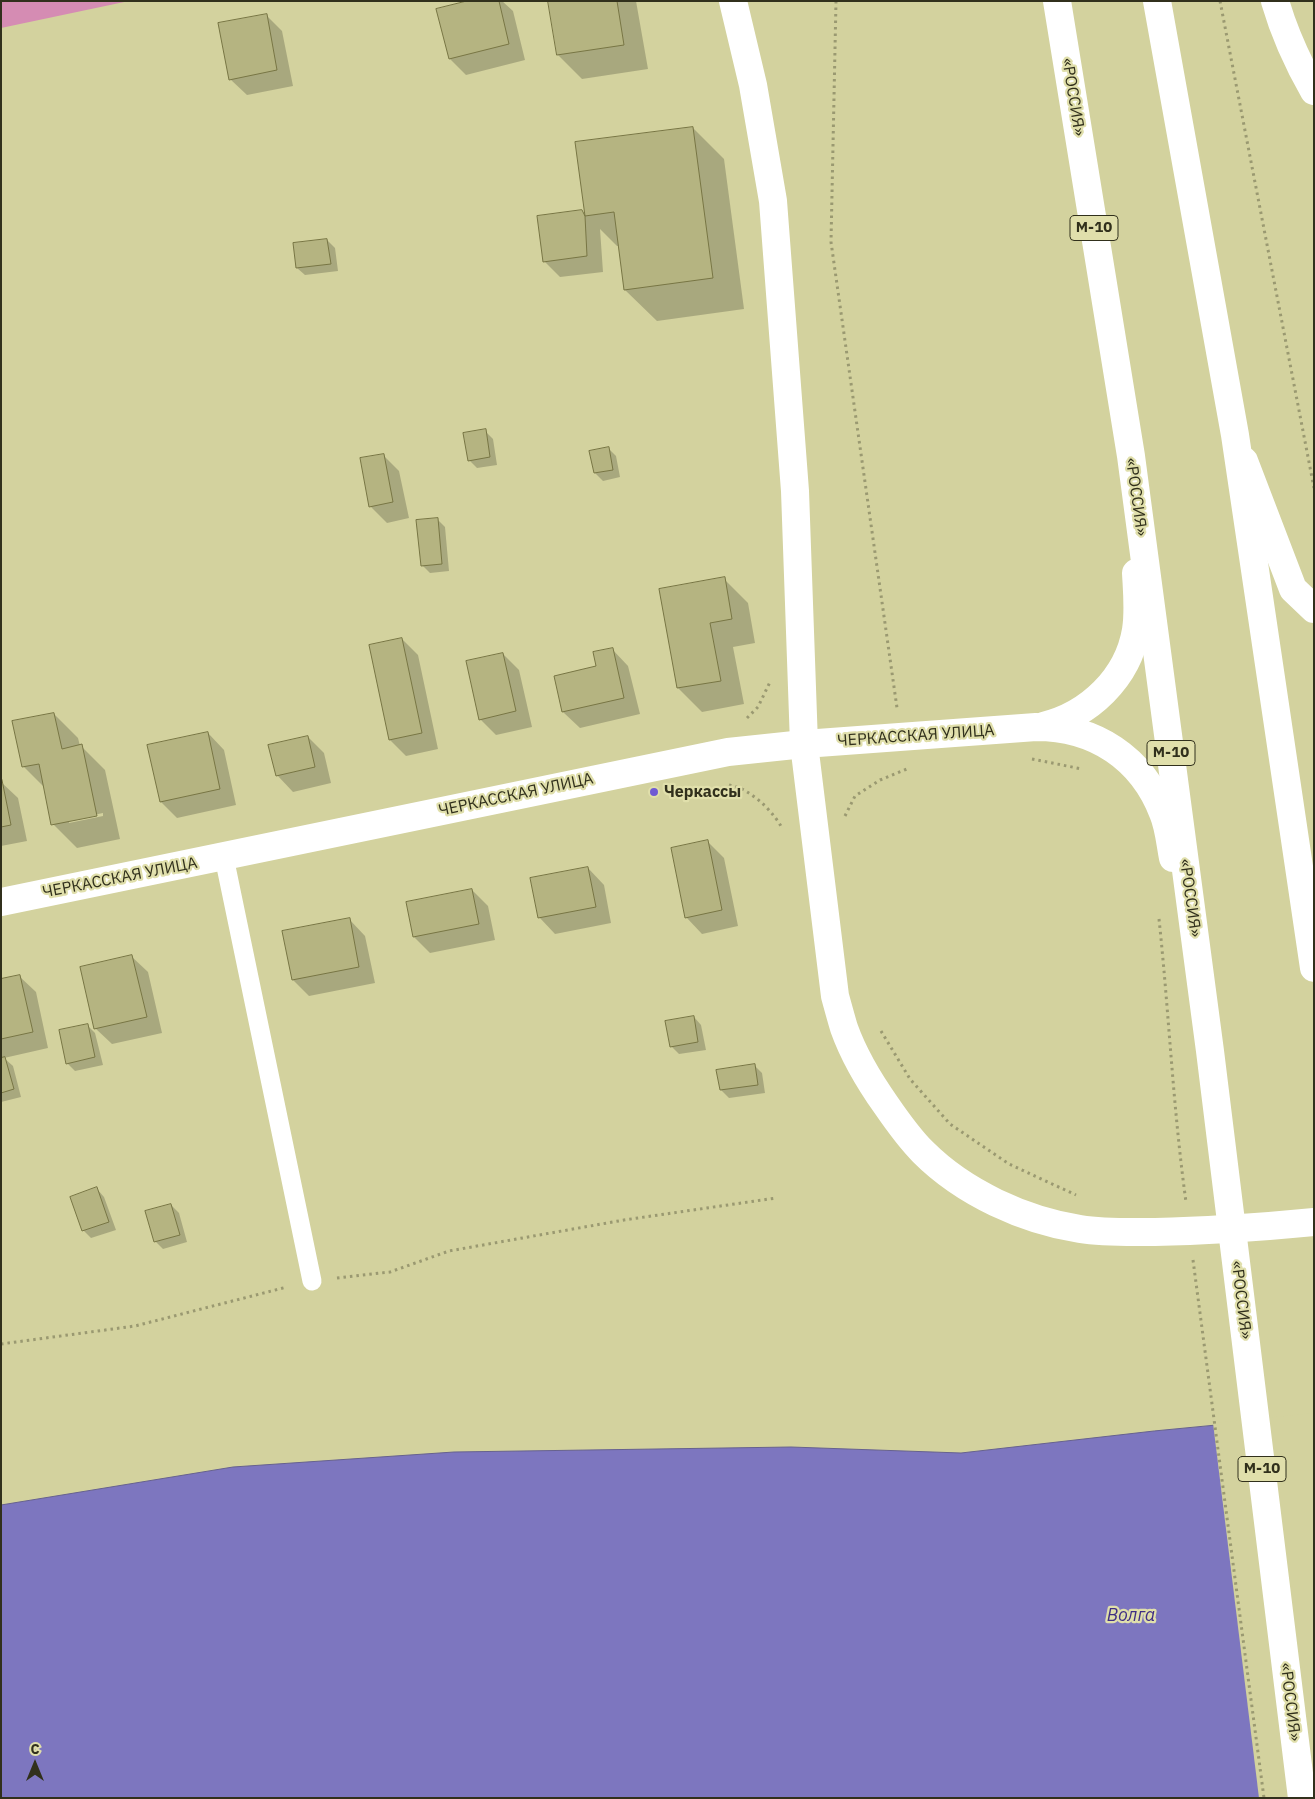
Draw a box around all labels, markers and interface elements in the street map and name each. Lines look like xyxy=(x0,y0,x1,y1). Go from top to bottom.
street label: «РОССИЯ» xyxy=(1057,57,1089,137)
road number: М-10 xyxy=(1070,216,1118,240)
street label: «РОССИЯ» xyxy=(1121,457,1151,537)
street label: ЧЕРКАССКАЯ УЛИЦА xyxy=(837,721,995,751)
road number: М-10 xyxy=(1147,740,1195,766)
street label: ЧЕРКАССКАЯ УЛИЦА xyxy=(437,769,595,821)
place label: Черкассы xyxy=(664,782,741,802)
marker: Черкассы xyxy=(648,786,660,798)
street label: ЧЕРКАССКАЯ УЛИЦА xyxy=(41,854,199,902)
street label: «РОССИЯ» xyxy=(1175,858,1205,938)
street label: «РОССИЯ» xyxy=(1227,1260,1255,1340)
road number: М-10 xyxy=(1238,1456,1286,1482)
water label: Волга xyxy=(1107,1605,1155,1627)
street label: «РОССИЯ» xyxy=(1276,1662,1304,1742)
north arrow xyxy=(10,1739,60,1789)
text: С xyxy=(30,1740,40,1758)

